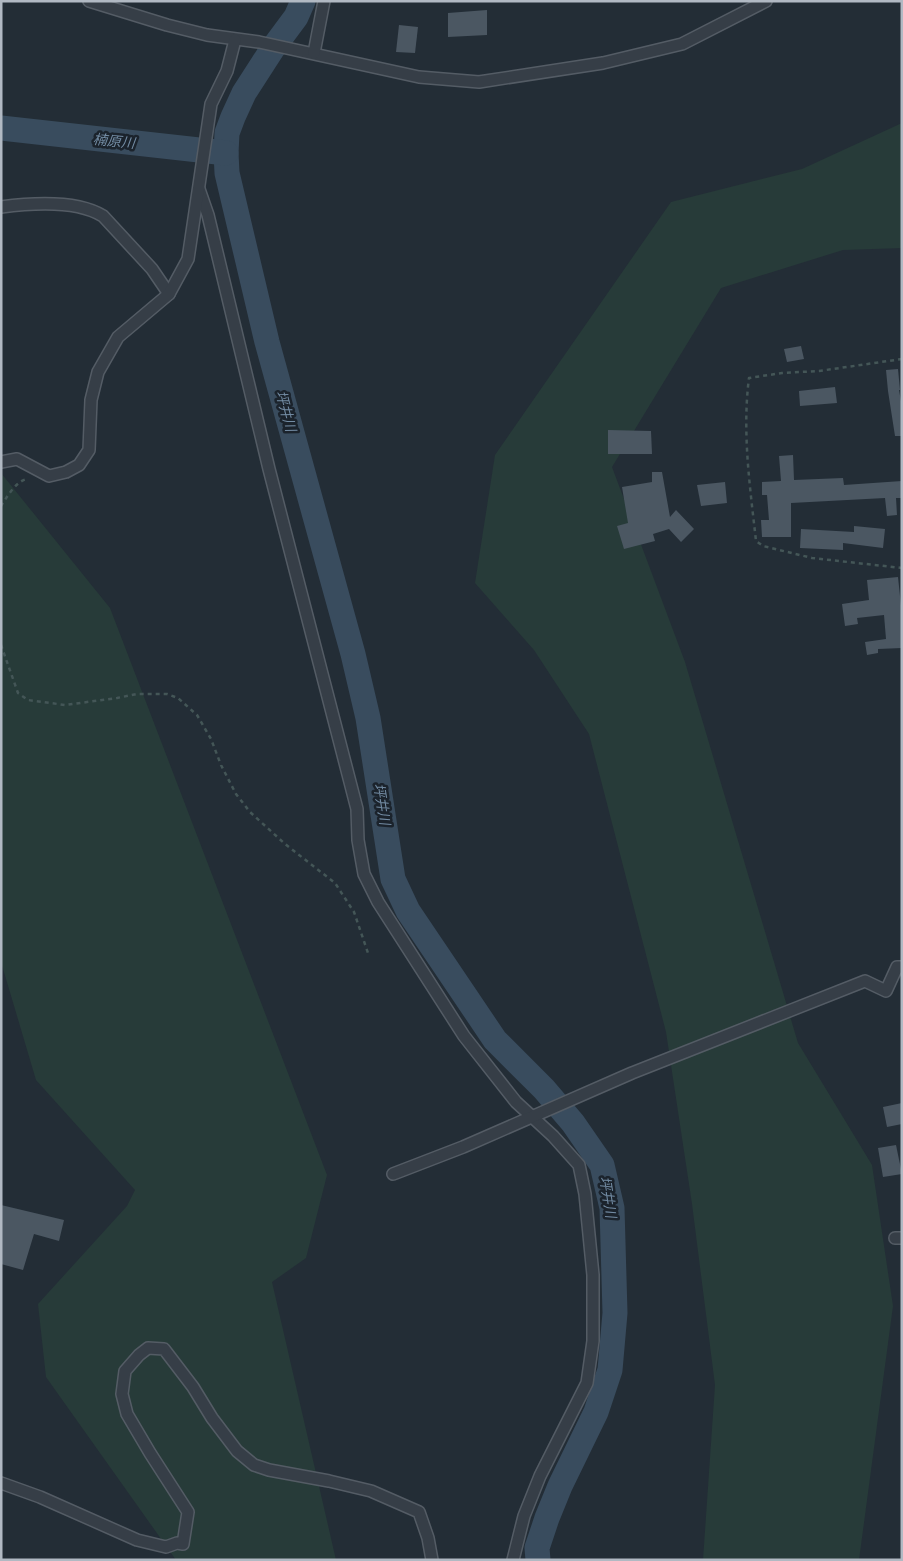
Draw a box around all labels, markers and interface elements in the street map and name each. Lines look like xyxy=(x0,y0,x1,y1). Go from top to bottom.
water label: 楠原川 xyxy=(92,131,138,152)
water label: 坪井川 xyxy=(272,389,300,436)
water label: 坪井川 xyxy=(370,782,393,828)
water label: 坪井川 xyxy=(596,1175,619,1221)

